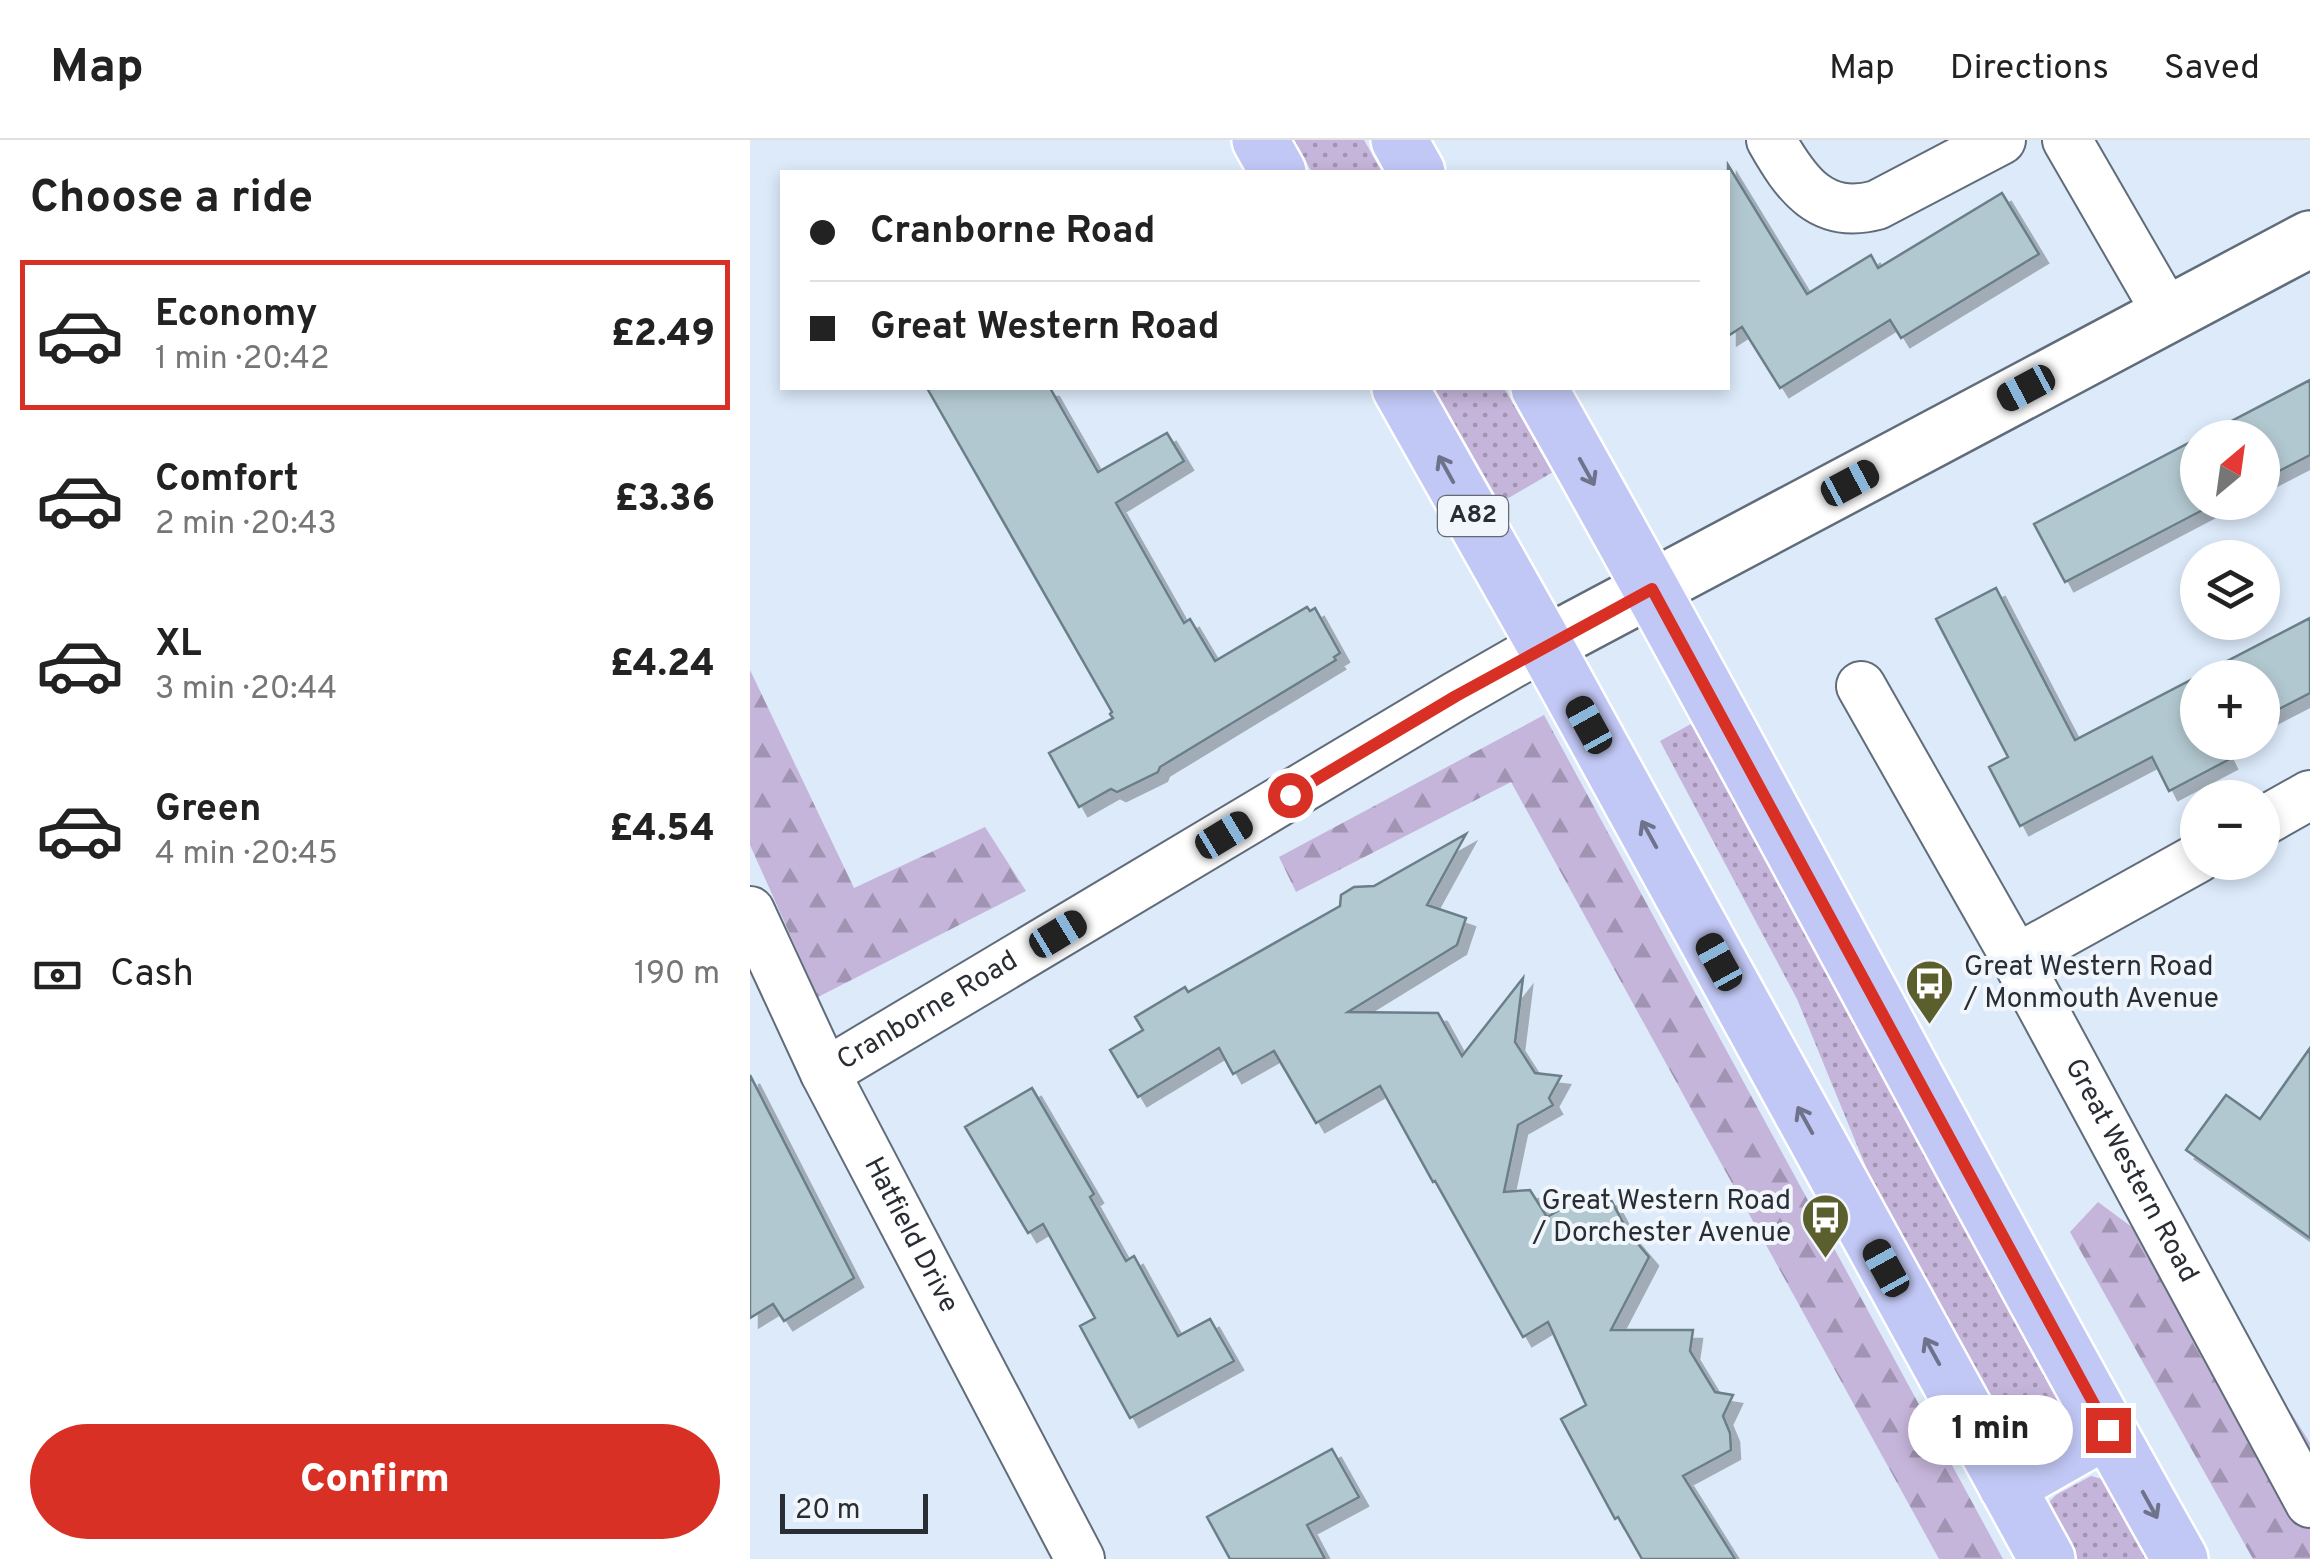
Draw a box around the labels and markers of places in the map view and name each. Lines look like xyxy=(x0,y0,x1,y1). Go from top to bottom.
place label: Great Western Road / Monmouth Avenue xyxy=(1963,950,2219,1018)
bus stop icon: Great Western Road / Monmouth Avenue xyxy=(1903,958,1955,1026)
place label: Great Western Road / Dorchester Avenue xyxy=(1532,1184,1791,1252)
bus stop icon: Great Western Road / Dorchester Avenue xyxy=(1800,1192,1852,1260)

